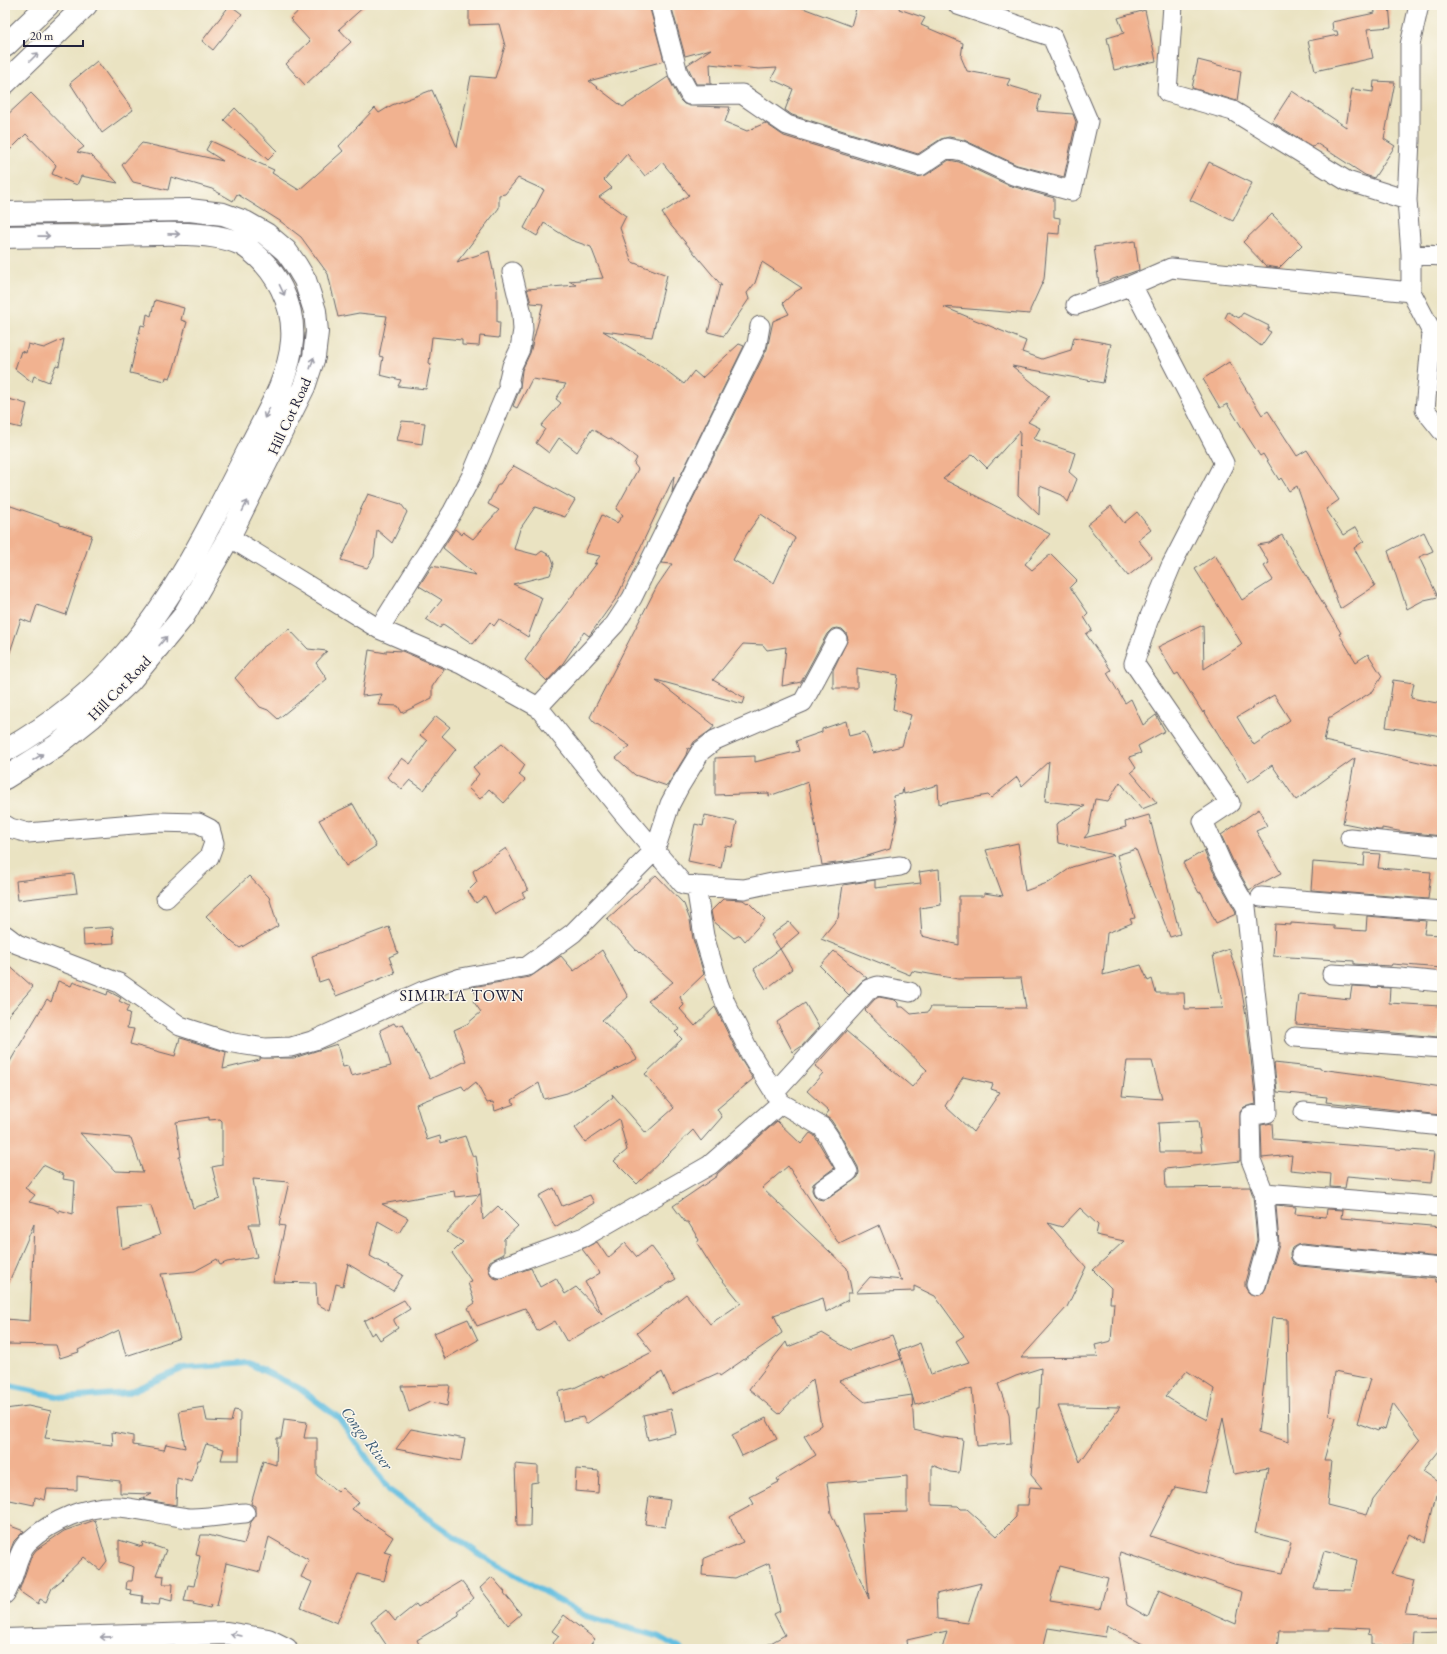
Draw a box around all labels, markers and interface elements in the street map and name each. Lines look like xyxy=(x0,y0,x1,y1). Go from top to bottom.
scale bar xyxy=(24,22,83,48)
text: 20 m xyxy=(30,28,54,44)
one-way arrow xyxy=(29,52,39,62)
one-way arrow xyxy=(167,231,180,238)
one-way arrow xyxy=(37,232,50,240)
one-way arrow xyxy=(279,283,286,295)
one-way arrow xyxy=(309,357,316,370)
street label: Hill Cot Road xyxy=(263,374,315,458)
one-way arrow xyxy=(263,407,270,419)
one-way arrow xyxy=(242,500,249,512)
one-way arrow xyxy=(159,635,168,646)
street label: Hill Cot Road xyxy=(83,651,155,725)
one-way arrow xyxy=(32,753,44,761)
district label: SIMIRIA TOWN xyxy=(399,985,525,1006)
water label: Congo River xyxy=(336,1402,398,1475)
one-way arrow xyxy=(230,1631,243,1639)
one-way arrow xyxy=(100,1633,113,1640)

